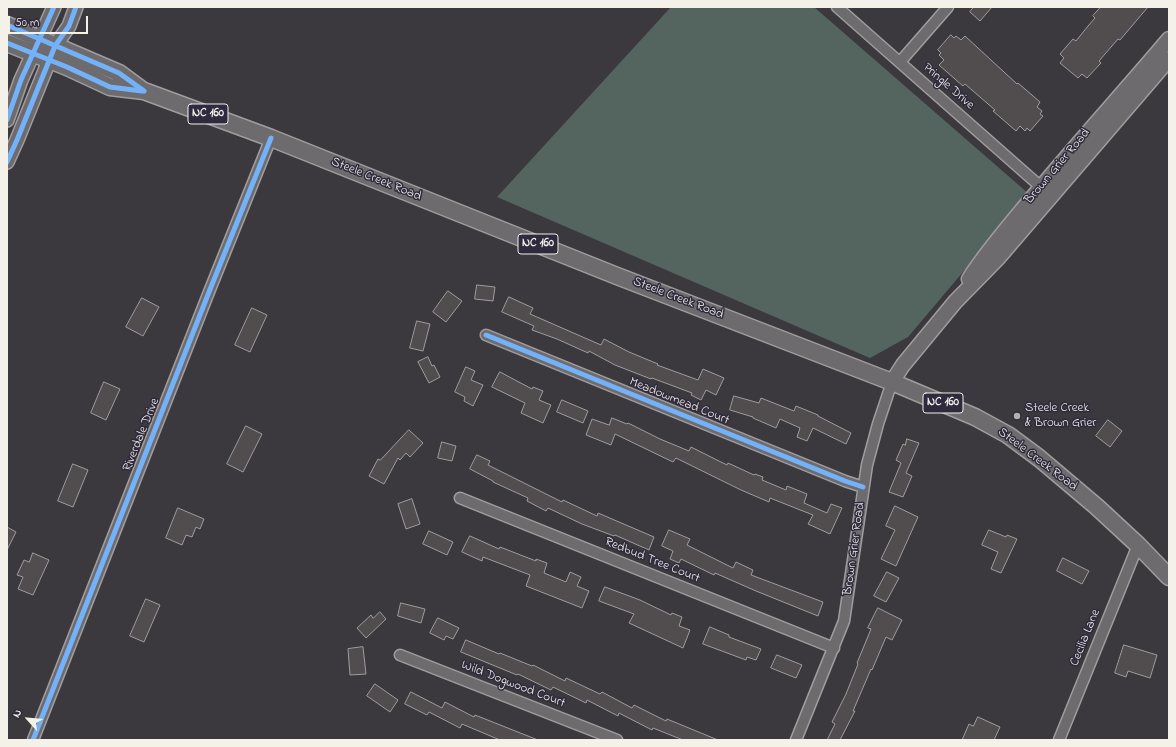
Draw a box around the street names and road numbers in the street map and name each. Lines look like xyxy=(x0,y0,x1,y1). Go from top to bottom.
street label: Pringle Drive xyxy=(919,60,977,114)
road number: NC 160 xyxy=(188,104,228,124)
street label: Brown Grier Road xyxy=(1022,126,1094,208)
street label: Steele Creek Road xyxy=(329,155,423,205)
road number: NC 160 xyxy=(518,234,558,254)
street label: Steele Creek Road xyxy=(631,275,725,323)
street label: Meadowmead Court xyxy=(627,375,731,429)
road number: NC 160 xyxy=(923,393,963,413)
street label: Riverdale Drive xyxy=(120,396,164,474)
street label: Steele Creek Road xyxy=(994,425,1080,495)
street label: Brown Grier Road xyxy=(841,502,869,596)
street label: Redbud Tree Court xyxy=(602,535,702,587)
street label: Cecilia Lane xyxy=(1068,607,1104,669)
street label: Wild Dogwood Court xyxy=(459,658,567,712)

